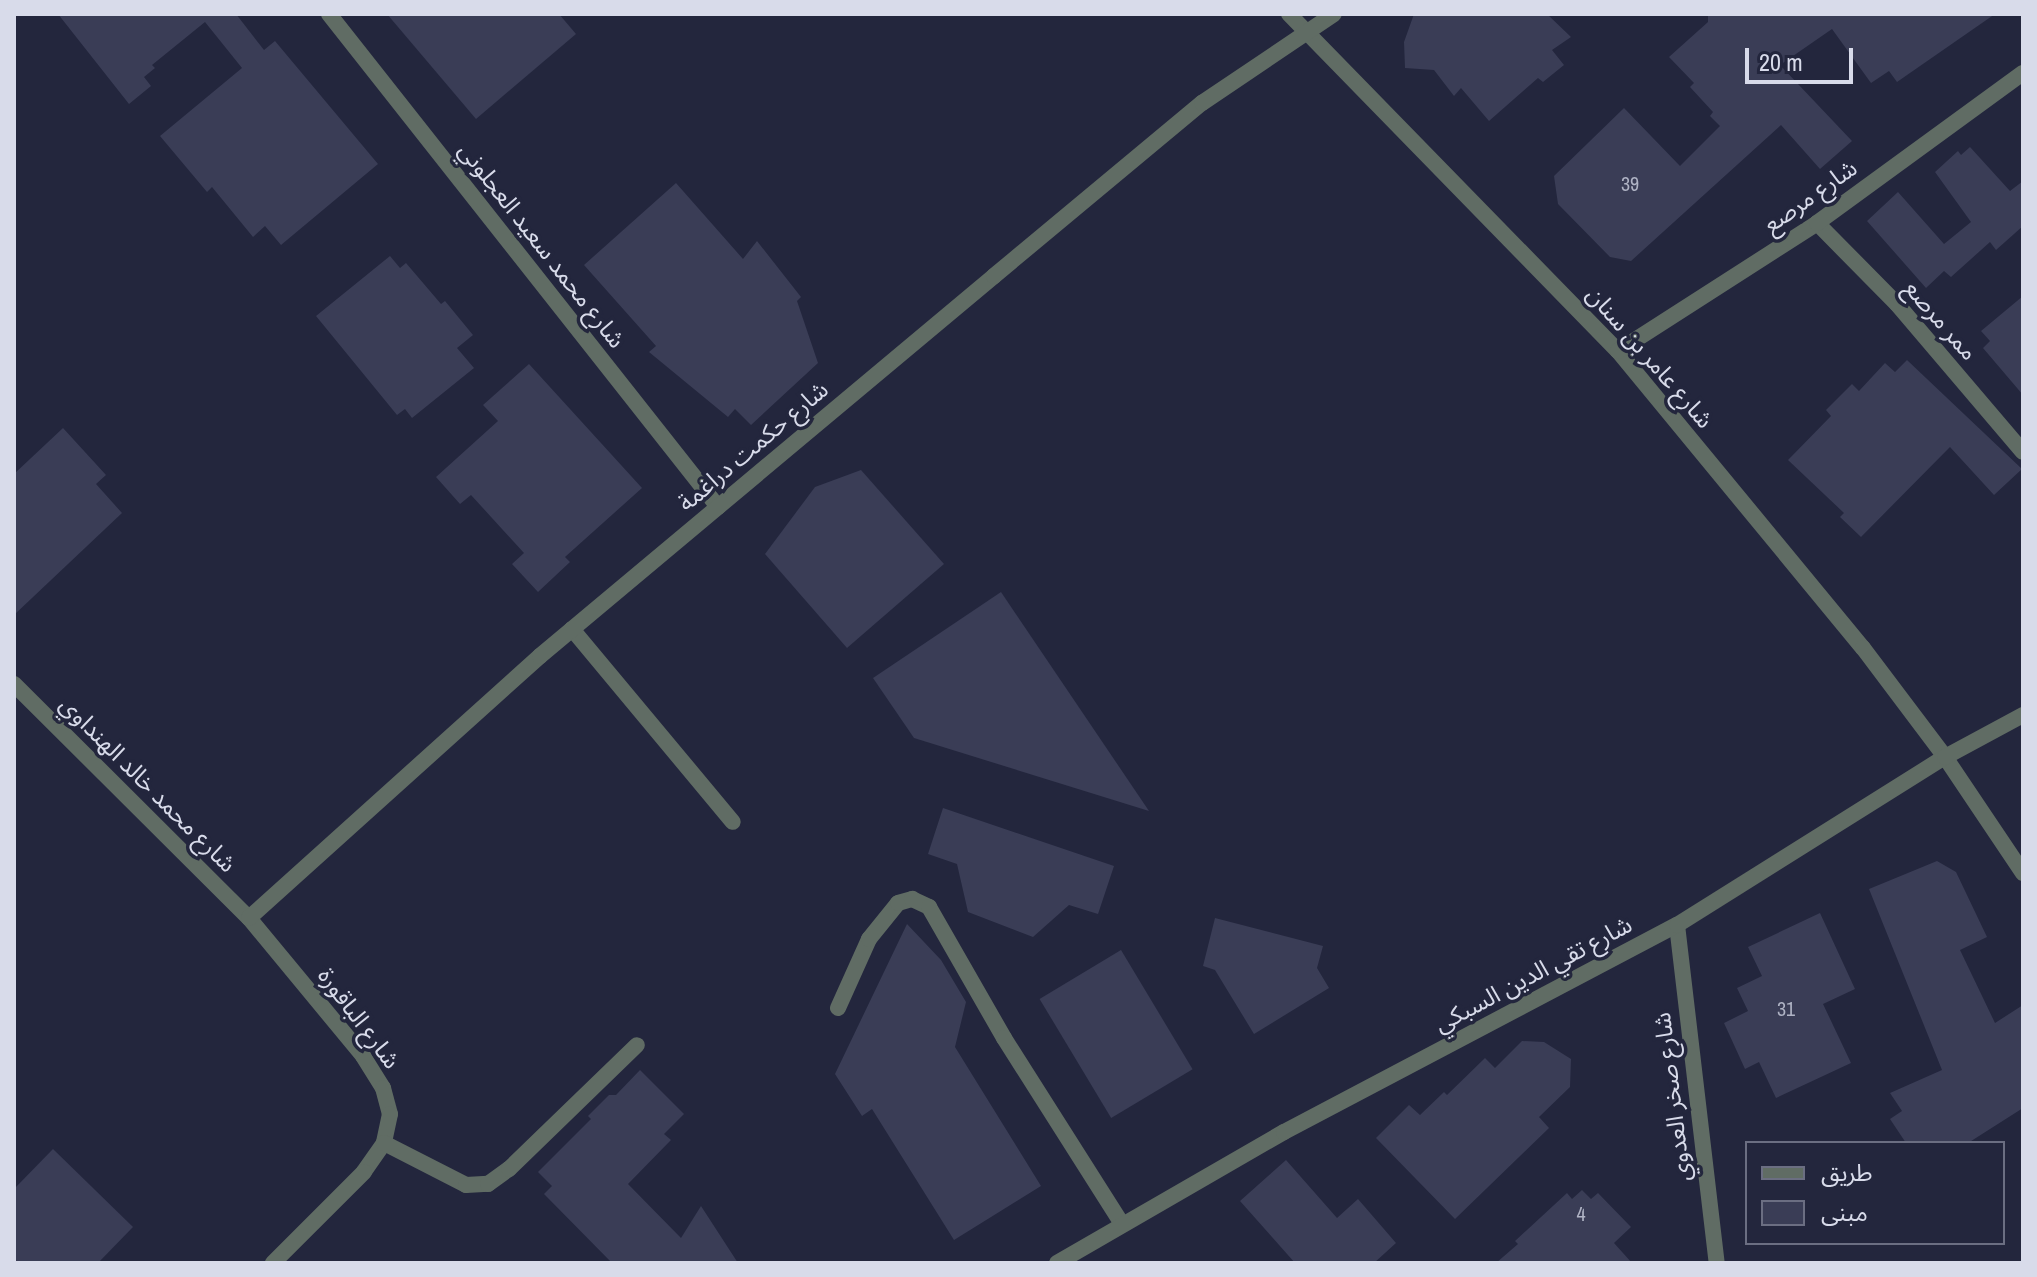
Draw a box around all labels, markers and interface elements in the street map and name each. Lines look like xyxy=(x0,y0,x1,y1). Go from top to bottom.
scale bar xyxy=(1749,32,1857,82)
text: 20 m xyxy=(1759,46,1803,78)
street label: شارع محمد سعيد العجلوني xyxy=(453,136,631,354)
street label: شارع مرصع xyxy=(1757,153,1863,239)
house number: 39 xyxy=(1621,171,1639,195)
street label: ممر مرصع xyxy=(1898,274,1984,366)
street label: شارع عامر بن سنان xyxy=(1580,280,1720,434)
street label: شارع حكمت دراغمة xyxy=(672,375,834,517)
street label: شارع محمد خالد الهنداوي xyxy=(54,690,242,878)
street label: شارع تقي الدين السبكي xyxy=(1429,910,1637,1038)
street label: شارع الباقورة xyxy=(312,962,406,1074)
house number: 31 xyxy=(1777,996,1795,1020)
street label: شارع صخر العدوي xyxy=(1647,1011,1697,1183)
legend xyxy=(1745,1141,2005,1245)
text: طريق xyxy=(1821,1156,1873,1188)
text: مبنى xyxy=(1821,1196,1868,1228)
house number: 4 xyxy=(1576,1201,1586,1225)

